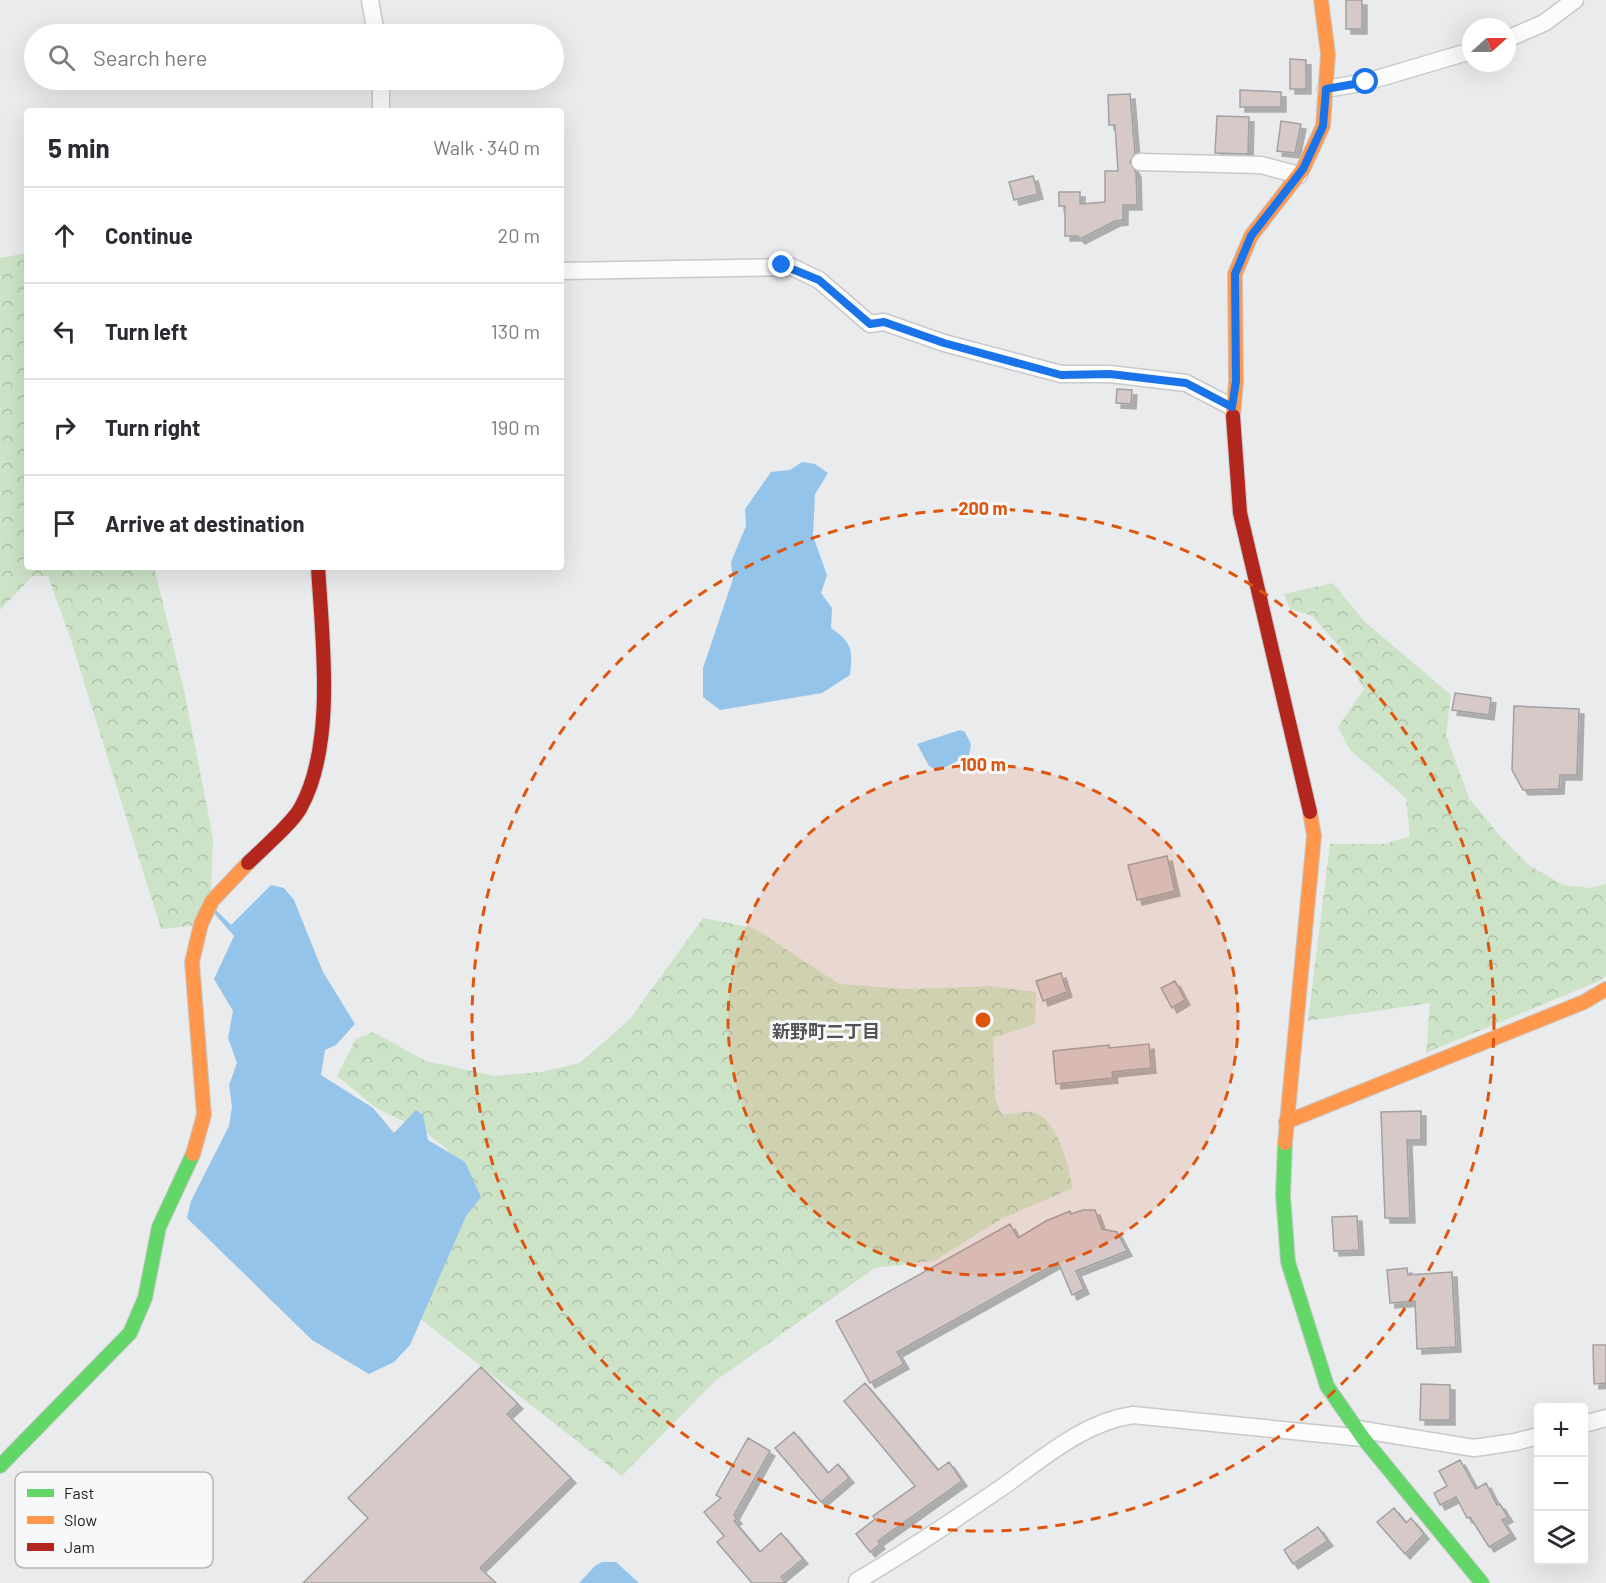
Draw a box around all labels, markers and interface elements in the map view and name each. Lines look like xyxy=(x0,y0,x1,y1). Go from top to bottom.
north arrow xyxy=(1462,18,1516,72)
search box xyxy=(24,24,564,90)
icon: search xyxy=(45,41,78,74)
text: Search here xyxy=(93,44,207,70)
route start xyxy=(1352,68,1378,94)
text: 5 min xyxy=(48,132,110,163)
text: Walk · 340 m xyxy=(433,135,540,159)
icon: ahead xyxy=(48,219,81,252)
text: Continue xyxy=(105,222,193,248)
text: 20 m xyxy=(497,223,540,247)
route end xyxy=(768,251,794,277)
icon: left xyxy=(48,315,81,348)
text: Turn left xyxy=(105,318,188,344)
text: 130 m xyxy=(491,319,540,343)
icon: right xyxy=(48,411,81,444)
text: Turn right xyxy=(105,414,200,440)
text: 190 m xyxy=(491,415,540,439)
text: 200 m xyxy=(958,497,1008,519)
icon: arrive xyxy=(48,507,81,540)
text: Arrive at destination xyxy=(105,510,304,536)
text: 100 m xyxy=(960,753,1006,775)
centre of rings xyxy=(973,1010,993,1030)
district label: 新野町二丁目 xyxy=(772,1020,880,1042)
map controls xyxy=(1534,1403,1588,1565)
button: + xyxy=(1534,1403,1588,1457)
button: − xyxy=(1534,1457,1588,1511)
legend xyxy=(15,1472,213,1568)
text: Fast xyxy=(64,1483,94,1502)
text: Slow xyxy=(64,1510,97,1529)
button: layers xyxy=(1534,1511,1588,1565)
text: Jam xyxy=(64,1537,95,1556)

